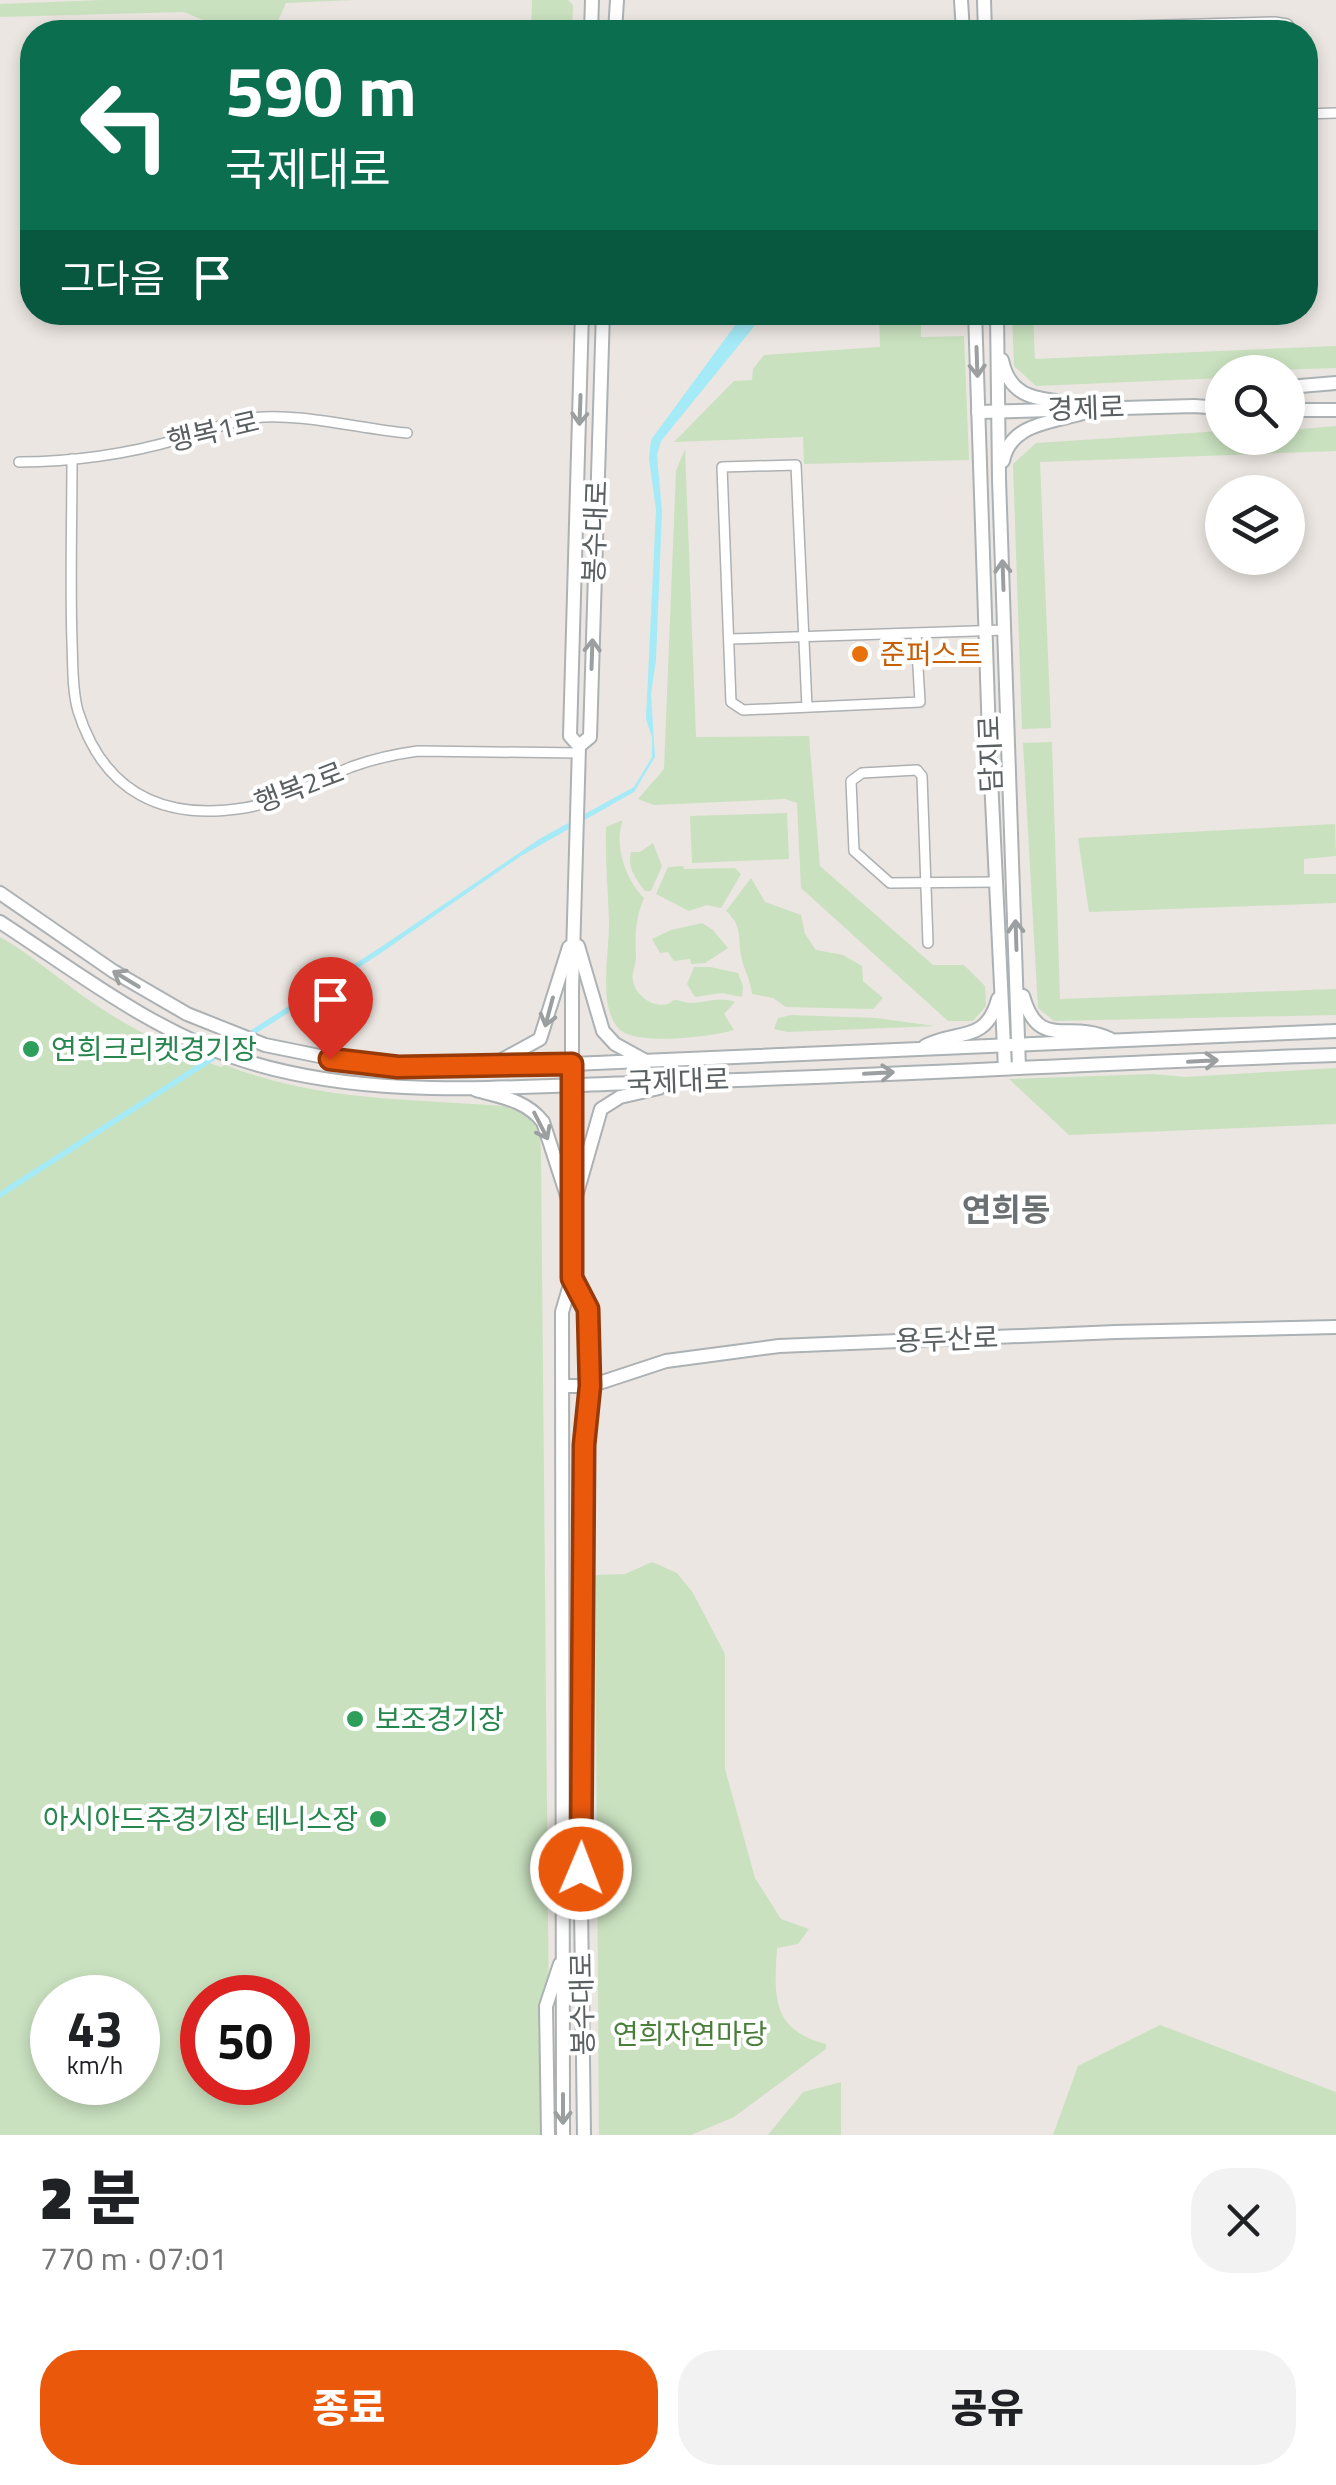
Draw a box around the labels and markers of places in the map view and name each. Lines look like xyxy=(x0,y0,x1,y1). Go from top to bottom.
place label: 준퍼스트 xyxy=(880,632,983,675)
marker: 준퍼스트 xyxy=(849,643,871,665)
pin xyxy=(288,957,373,1060)
place label: 연희크리켓경기장 xyxy=(51,1027,257,1070)
marker: 연희크리켓경기장 xyxy=(20,1038,42,1060)
place label: 보조경기장 xyxy=(375,1697,504,1740)
marker: 보조경기장 xyxy=(344,1708,366,1730)
place label: 아시아드주경기장 테니스장 xyxy=(43,1797,358,1840)
marker: 아시아드주경기장 테니스장 xyxy=(367,1808,389,1830)

